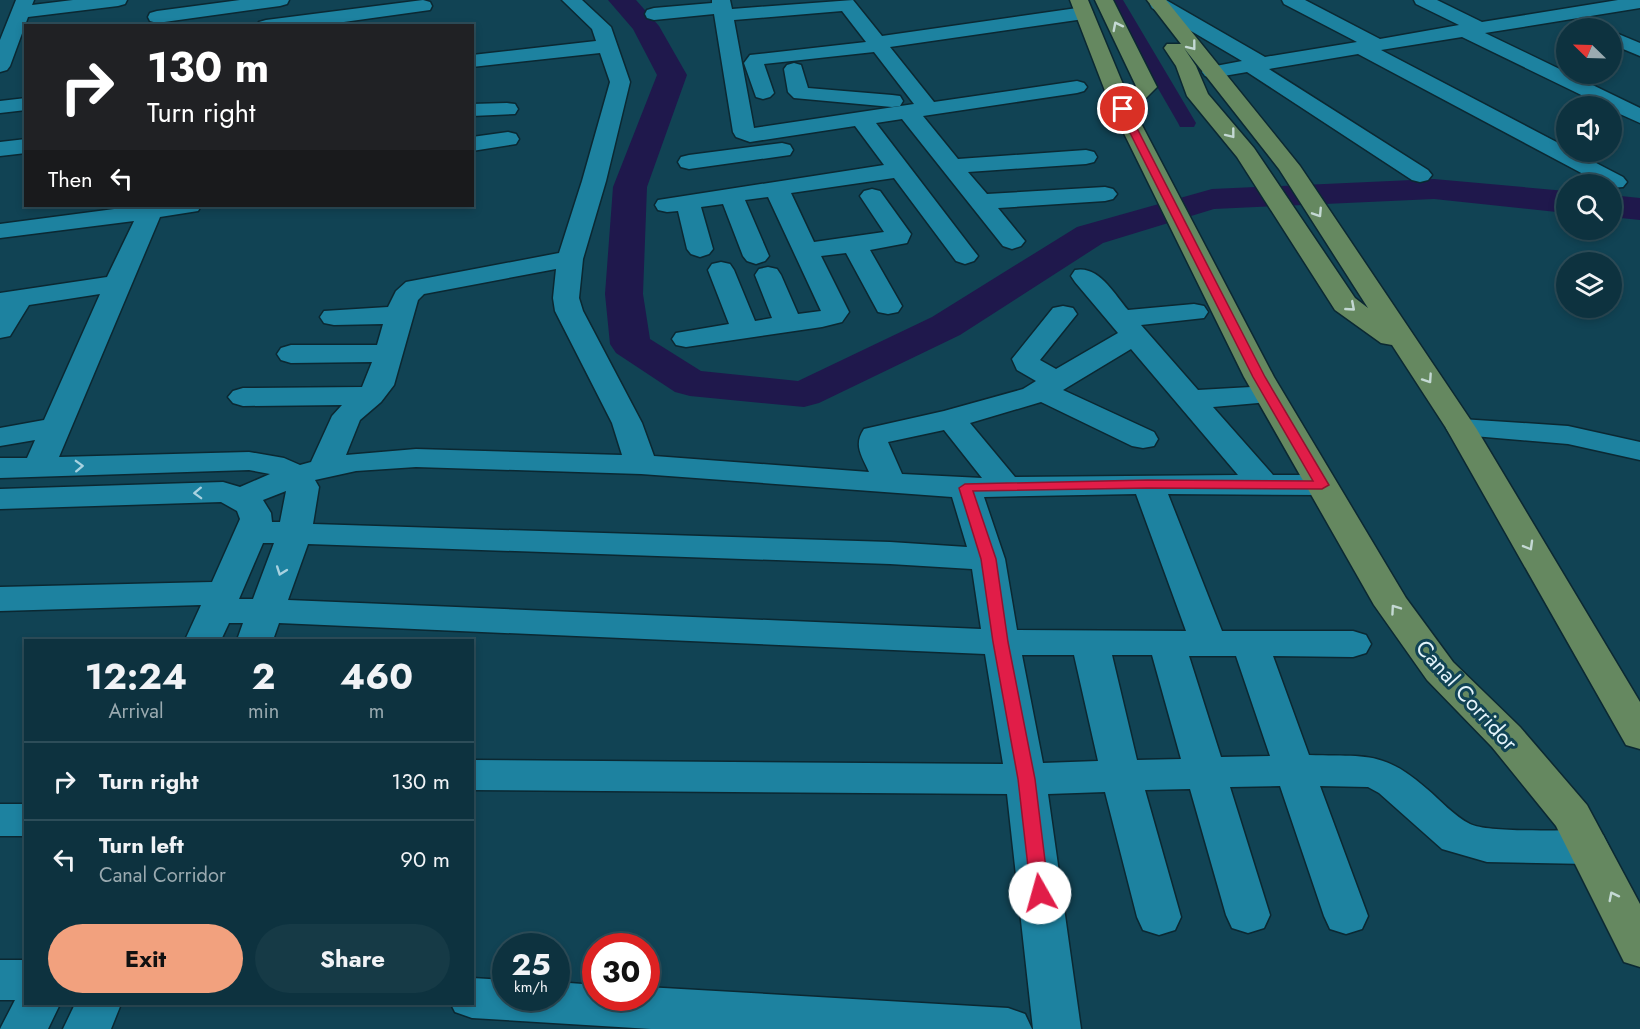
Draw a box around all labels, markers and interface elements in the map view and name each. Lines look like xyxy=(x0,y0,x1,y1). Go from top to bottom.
north arrow xyxy=(1556,18,1622,84)
map controls xyxy=(1556,18,1622,318)
one-way arrow xyxy=(1112,22,1124,33)
text: 130 m xyxy=(147,37,269,98)
one-way arrow xyxy=(1184,40,1195,51)
icon: right xyxy=(48,48,126,126)
pin xyxy=(1097,83,1148,134)
icon: arrive xyxy=(1106,92,1139,125)
text: Turn right xyxy=(147,93,255,132)
button: sound xyxy=(1556,96,1622,162)
one-way arrow xyxy=(1224,127,1235,138)
icon: left xyxy=(105,162,138,195)
text: Then xyxy=(48,163,93,195)
button: search xyxy=(1556,174,1622,240)
one-way arrow xyxy=(1311,207,1322,218)
button: layers xyxy=(1556,252,1622,318)
one-way arrow xyxy=(1344,300,1354,311)
one-way arrow xyxy=(1421,372,1432,383)
one-way arrow xyxy=(75,459,84,472)
one-way arrow xyxy=(193,487,202,499)
one-way arrow xyxy=(1522,539,1533,550)
one-way arrow xyxy=(276,565,288,576)
one-way arrow xyxy=(1391,605,1402,616)
street label: Canal Corridor xyxy=(1408,632,1526,758)
text: 12:24 xyxy=(85,650,187,702)
text: 2 xyxy=(252,650,275,702)
text: 460 xyxy=(340,650,413,702)
text: Arrival xyxy=(108,697,164,726)
text: min xyxy=(248,697,279,726)
text: m xyxy=(369,697,384,726)
icon: right xyxy=(48,765,81,798)
text: Turn right xyxy=(99,765,199,797)
text: 130 m xyxy=(391,765,450,797)
text: Turn left xyxy=(99,829,184,861)
icon: left xyxy=(48,843,81,876)
text: 90 m xyxy=(400,843,450,875)
text: Canal Corridor xyxy=(99,861,226,890)
position arrow xyxy=(1008,861,1072,925)
one-way arrow xyxy=(1609,892,1620,903)
button: Exit xyxy=(48,924,243,993)
button: Share xyxy=(255,924,450,993)
speed limit sign: 30 xyxy=(582,933,660,1011)
text: 25 xyxy=(511,943,551,986)
text: km/h xyxy=(514,976,548,998)

